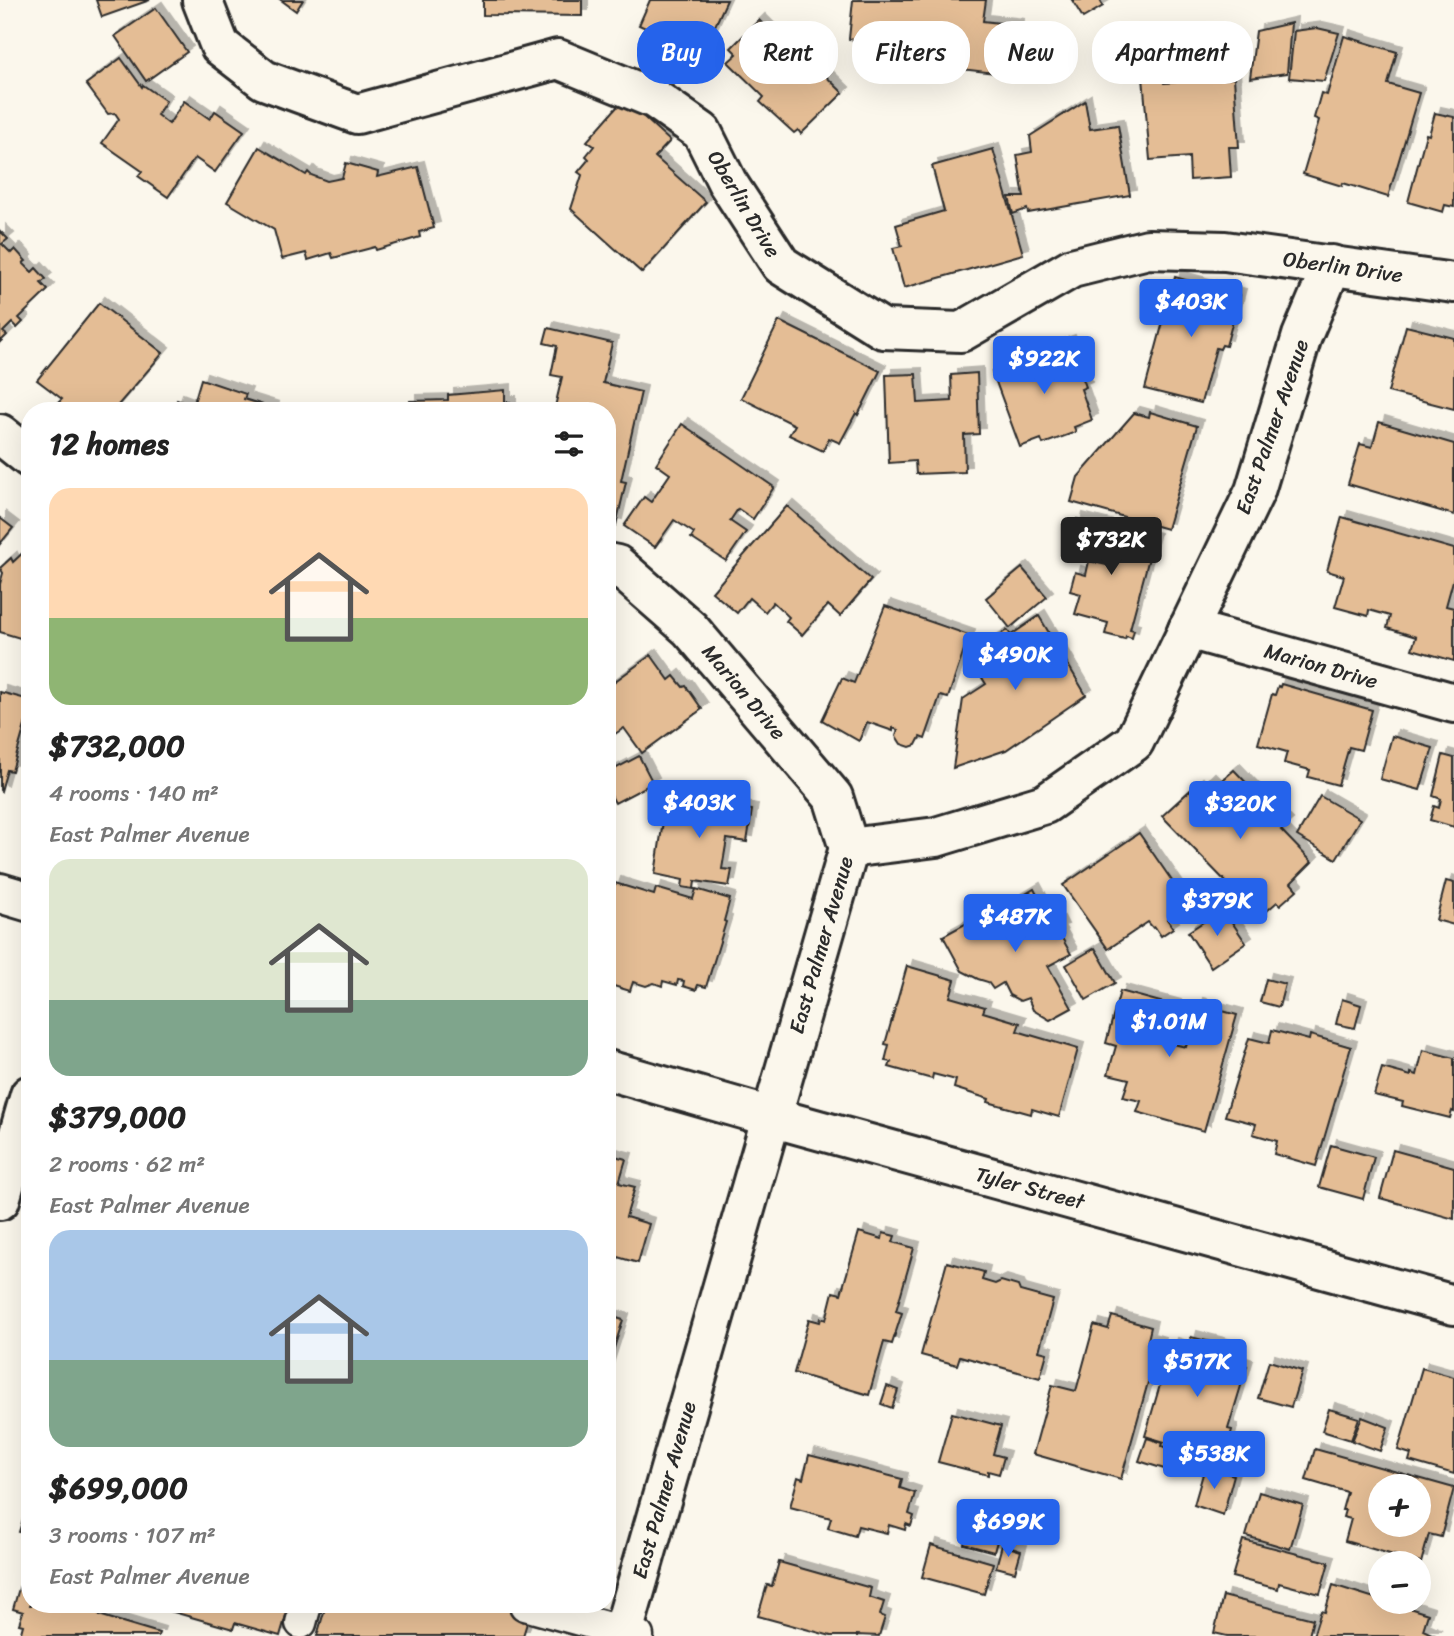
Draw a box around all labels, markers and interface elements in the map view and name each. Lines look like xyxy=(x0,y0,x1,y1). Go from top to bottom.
chip: Buy xyxy=(637,21,725,84)
chip: Rent xyxy=(739,21,838,84)
chip: Filters xyxy=(852,21,970,84)
chip: New xyxy=(984,21,1078,84)
chip: Apartment xyxy=(1092,21,1253,84)
street label: Oberlin Drive xyxy=(697,143,791,266)
street label: Oberlin Drive xyxy=(1281,240,1406,294)
pin: $403K xyxy=(1142,280,1240,339)
text: $403K xyxy=(1155,281,1227,322)
street label: East Palmer Avenue xyxy=(1224,334,1320,520)
pin: $922K xyxy=(995,336,1093,396)
text: $922K xyxy=(1009,338,1079,379)
text: 12 homes xyxy=(49,417,169,471)
icon: filters xyxy=(550,425,588,463)
pin: $732K xyxy=(1062,518,1160,577)
text: $732K xyxy=(1077,519,1145,560)
icon: home xyxy=(256,534,382,660)
pin: $490K xyxy=(966,632,1064,692)
street label: Marion Drive xyxy=(1260,632,1383,700)
text: $490K xyxy=(979,634,1051,675)
street label: Marion Drive xyxy=(692,635,796,749)
text: $732,000 xyxy=(49,719,185,773)
text: 4 rooms · 140 m² xyxy=(49,773,219,814)
pin: $403K xyxy=(650,780,748,840)
text: $403K xyxy=(663,782,735,823)
pin: $320K xyxy=(1191,782,1289,841)
text: $320K xyxy=(1205,783,1275,824)
text: East Palmer Avenue xyxy=(49,814,250,855)
street label: East Palmer Avenue xyxy=(777,852,865,1038)
pin: $379K xyxy=(1168,878,1266,938)
text: $379K xyxy=(1182,880,1252,921)
pin: $487K xyxy=(966,894,1064,954)
text: $487K xyxy=(980,896,1050,937)
icon: home xyxy=(256,905,382,1031)
pin: $1.01M xyxy=(1112,1000,1226,1059)
text: $1.01M xyxy=(1131,1001,1207,1042)
text: $379,000 xyxy=(49,1090,186,1144)
text: 2 rooms · 62 m² xyxy=(49,1144,205,1185)
street label: Tyler Street xyxy=(971,1155,1090,1221)
text: East Palmer Avenue xyxy=(49,1185,250,1226)
icon: home xyxy=(256,1276,382,1402)
pin: $517K xyxy=(1148,1340,1246,1399)
text: $517K xyxy=(1164,1341,1230,1382)
street label: East Palmer Avenue xyxy=(620,1397,708,1583)
pin: $538K xyxy=(1165,1432,1263,1491)
text: $538K xyxy=(1179,1433,1249,1474)
text: $699,000 xyxy=(49,1461,188,1515)
map controls xyxy=(1368,1474,1431,1614)
button: + xyxy=(1368,1474,1431,1537)
pin: $699K xyxy=(959,1500,1057,1559)
text: $699K xyxy=(973,1501,1043,1542)
text: 3 rooms · 107 m² xyxy=(49,1515,216,1556)
button: − xyxy=(1368,1551,1431,1614)
text: East Palmer Avenue xyxy=(49,1556,250,1597)

